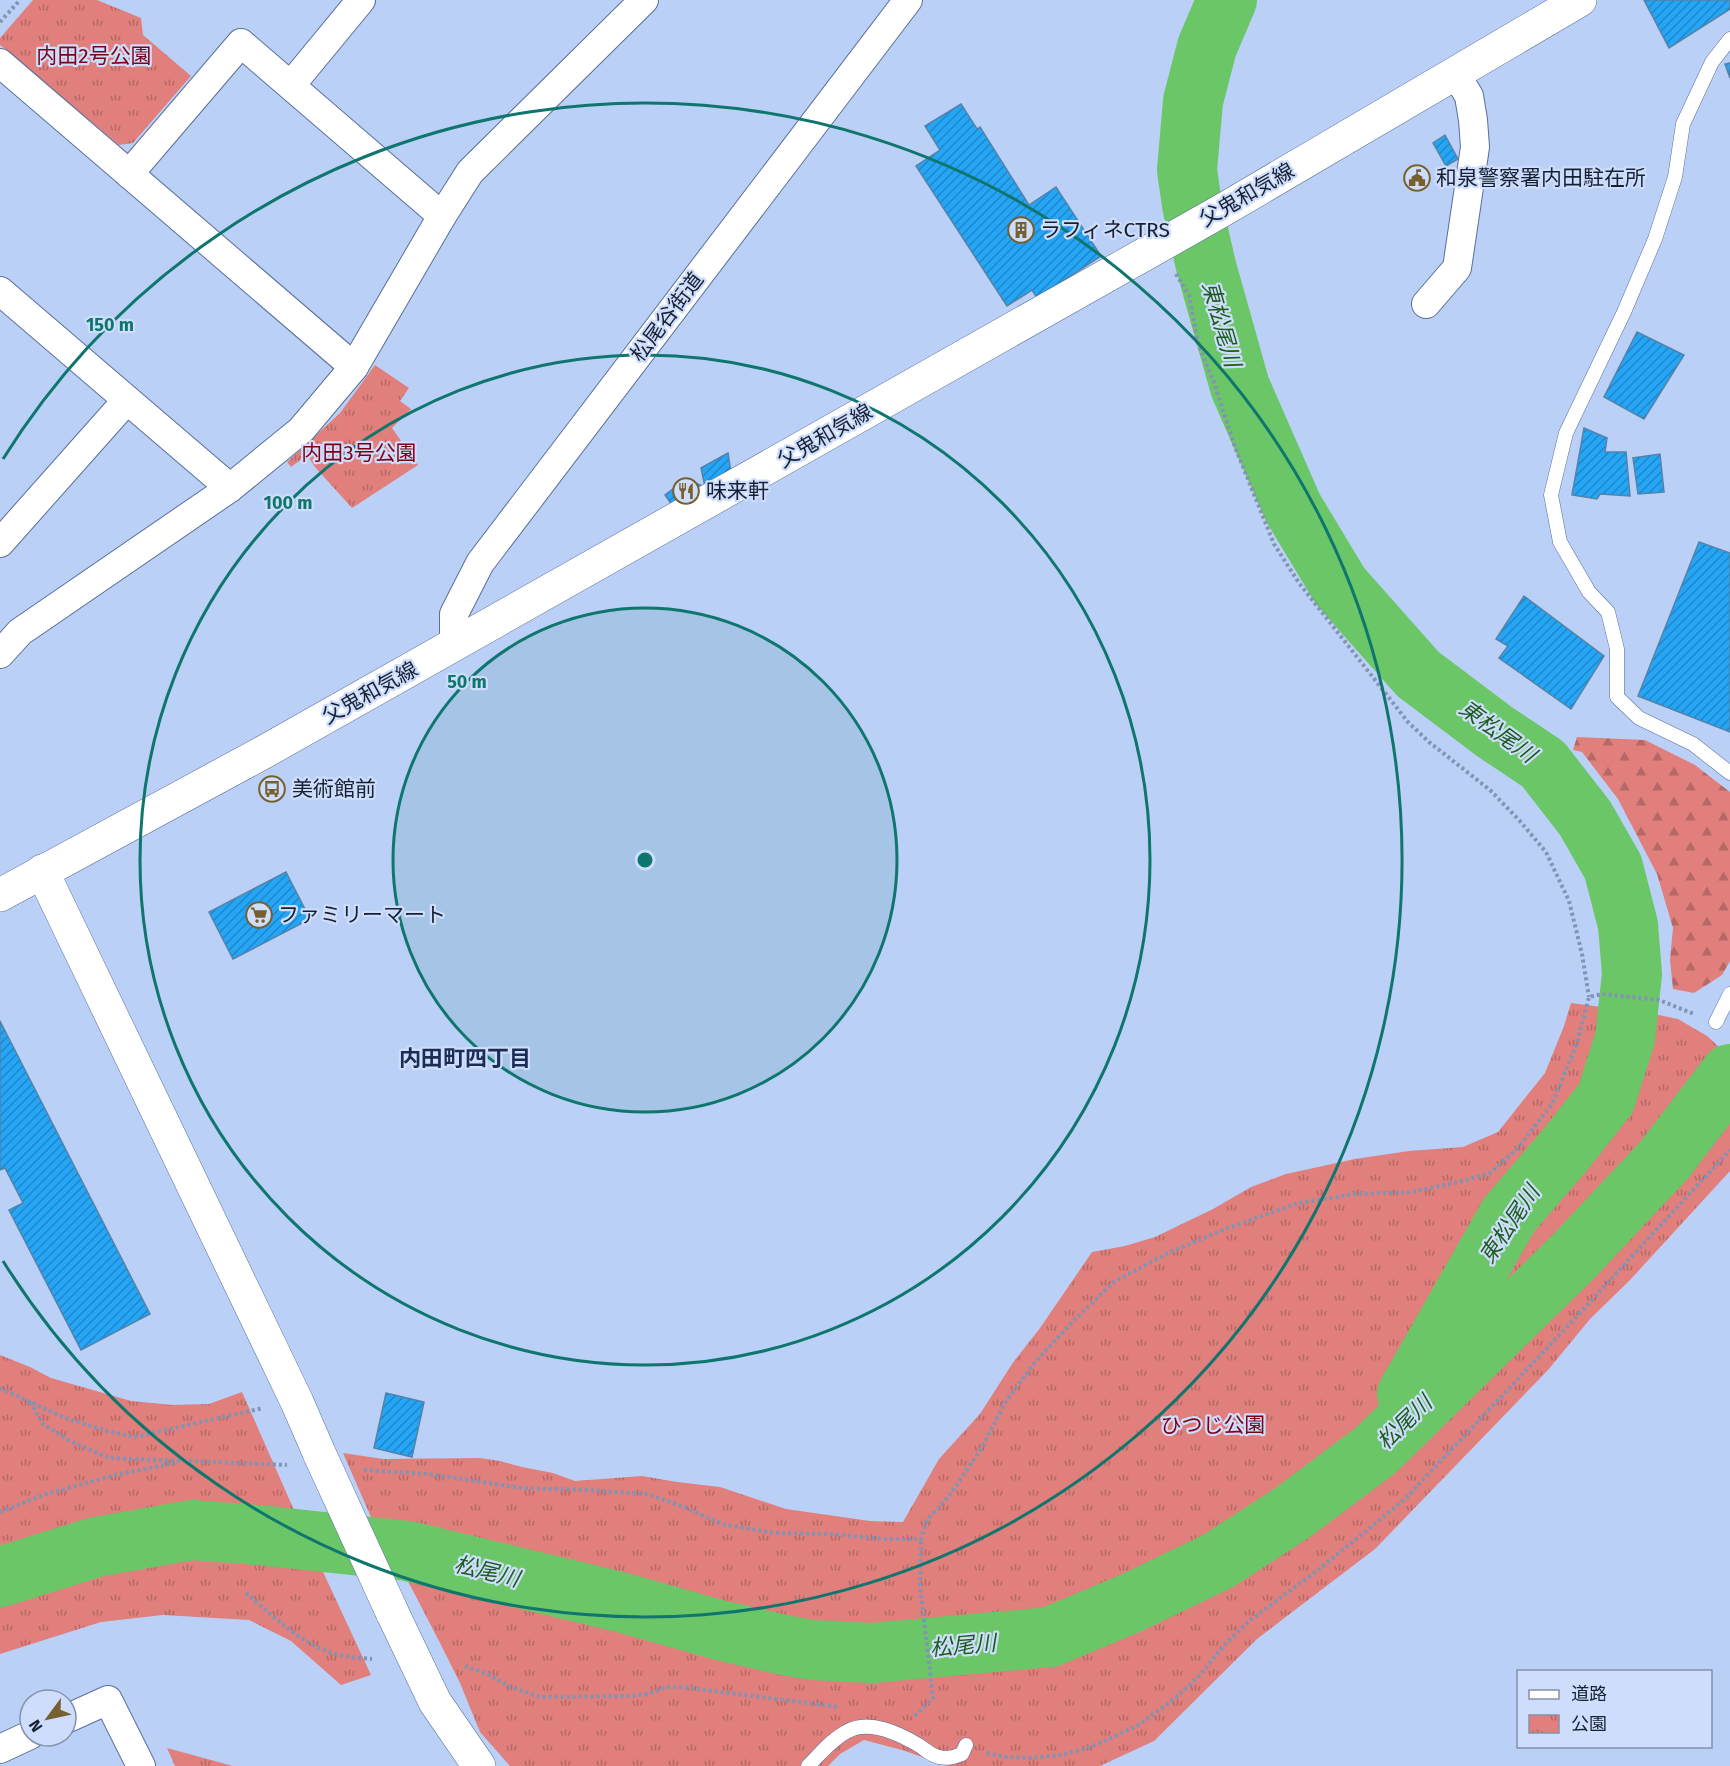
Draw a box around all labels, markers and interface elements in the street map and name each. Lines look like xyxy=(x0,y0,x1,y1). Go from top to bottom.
park label: 内田2号公園 xyxy=(36,43,152,69)
street label: 父鬼和気線 xyxy=(1195,157,1299,233)
public building icon: 和泉警察署内田駐在所 xyxy=(1402,163,1432,193)
place label: 和泉警察署内田駐在所 xyxy=(1436,165,1646,191)
building icon: ラフィネCTRS xyxy=(1006,215,1036,245)
place label: ラフィネCTRS xyxy=(1040,217,1170,243)
street label: 松尾谷街道 xyxy=(625,267,709,367)
water label: 東松尾川 xyxy=(1196,278,1247,372)
text: 150 m xyxy=(86,314,134,336)
street label: 父鬼和気線 xyxy=(773,398,877,474)
park label: 内田3号公園 xyxy=(301,440,417,466)
restaurant icon: 味来軒 xyxy=(671,476,701,506)
place label: 味来軒 xyxy=(706,478,769,504)
text: 100 m xyxy=(264,492,312,514)
street label: 父鬼和気線 xyxy=(318,656,422,730)
text: 50 m xyxy=(447,671,487,693)
water label: 東松尾川 xyxy=(1454,695,1543,769)
bus stop icon: 美術館前 xyxy=(257,774,287,804)
place label: 美術館前 xyxy=(292,776,376,802)
centre of rings xyxy=(635,850,655,870)
supermarket icon: ファミリーマート xyxy=(244,900,274,930)
place label: ファミリーマート xyxy=(278,902,446,928)
district label: 内田町四丁目 xyxy=(399,1045,531,1072)
water label: 東松尾川 xyxy=(1474,1179,1546,1268)
water label: 松尾川 xyxy=(1371,1388,1439,1455)
park label: ひつじ公園 xyxy=(1161,1412,1266,1438)
water label: 松尾川 xyxy=(452,1550,524,1593)
water label: 松尾川 xyxy=(929,1629,999,1662)
legend xyxy=(1517,1670,1712,1748)
text: 道路 xyxy=(1571,1683,1607,1705)
north arrow xyxy=(18,1688,78,1748)
text: 公園 xyxy=(1571,1713,1607,1735)
text: N xyxy=(25,1716,47,1736)

